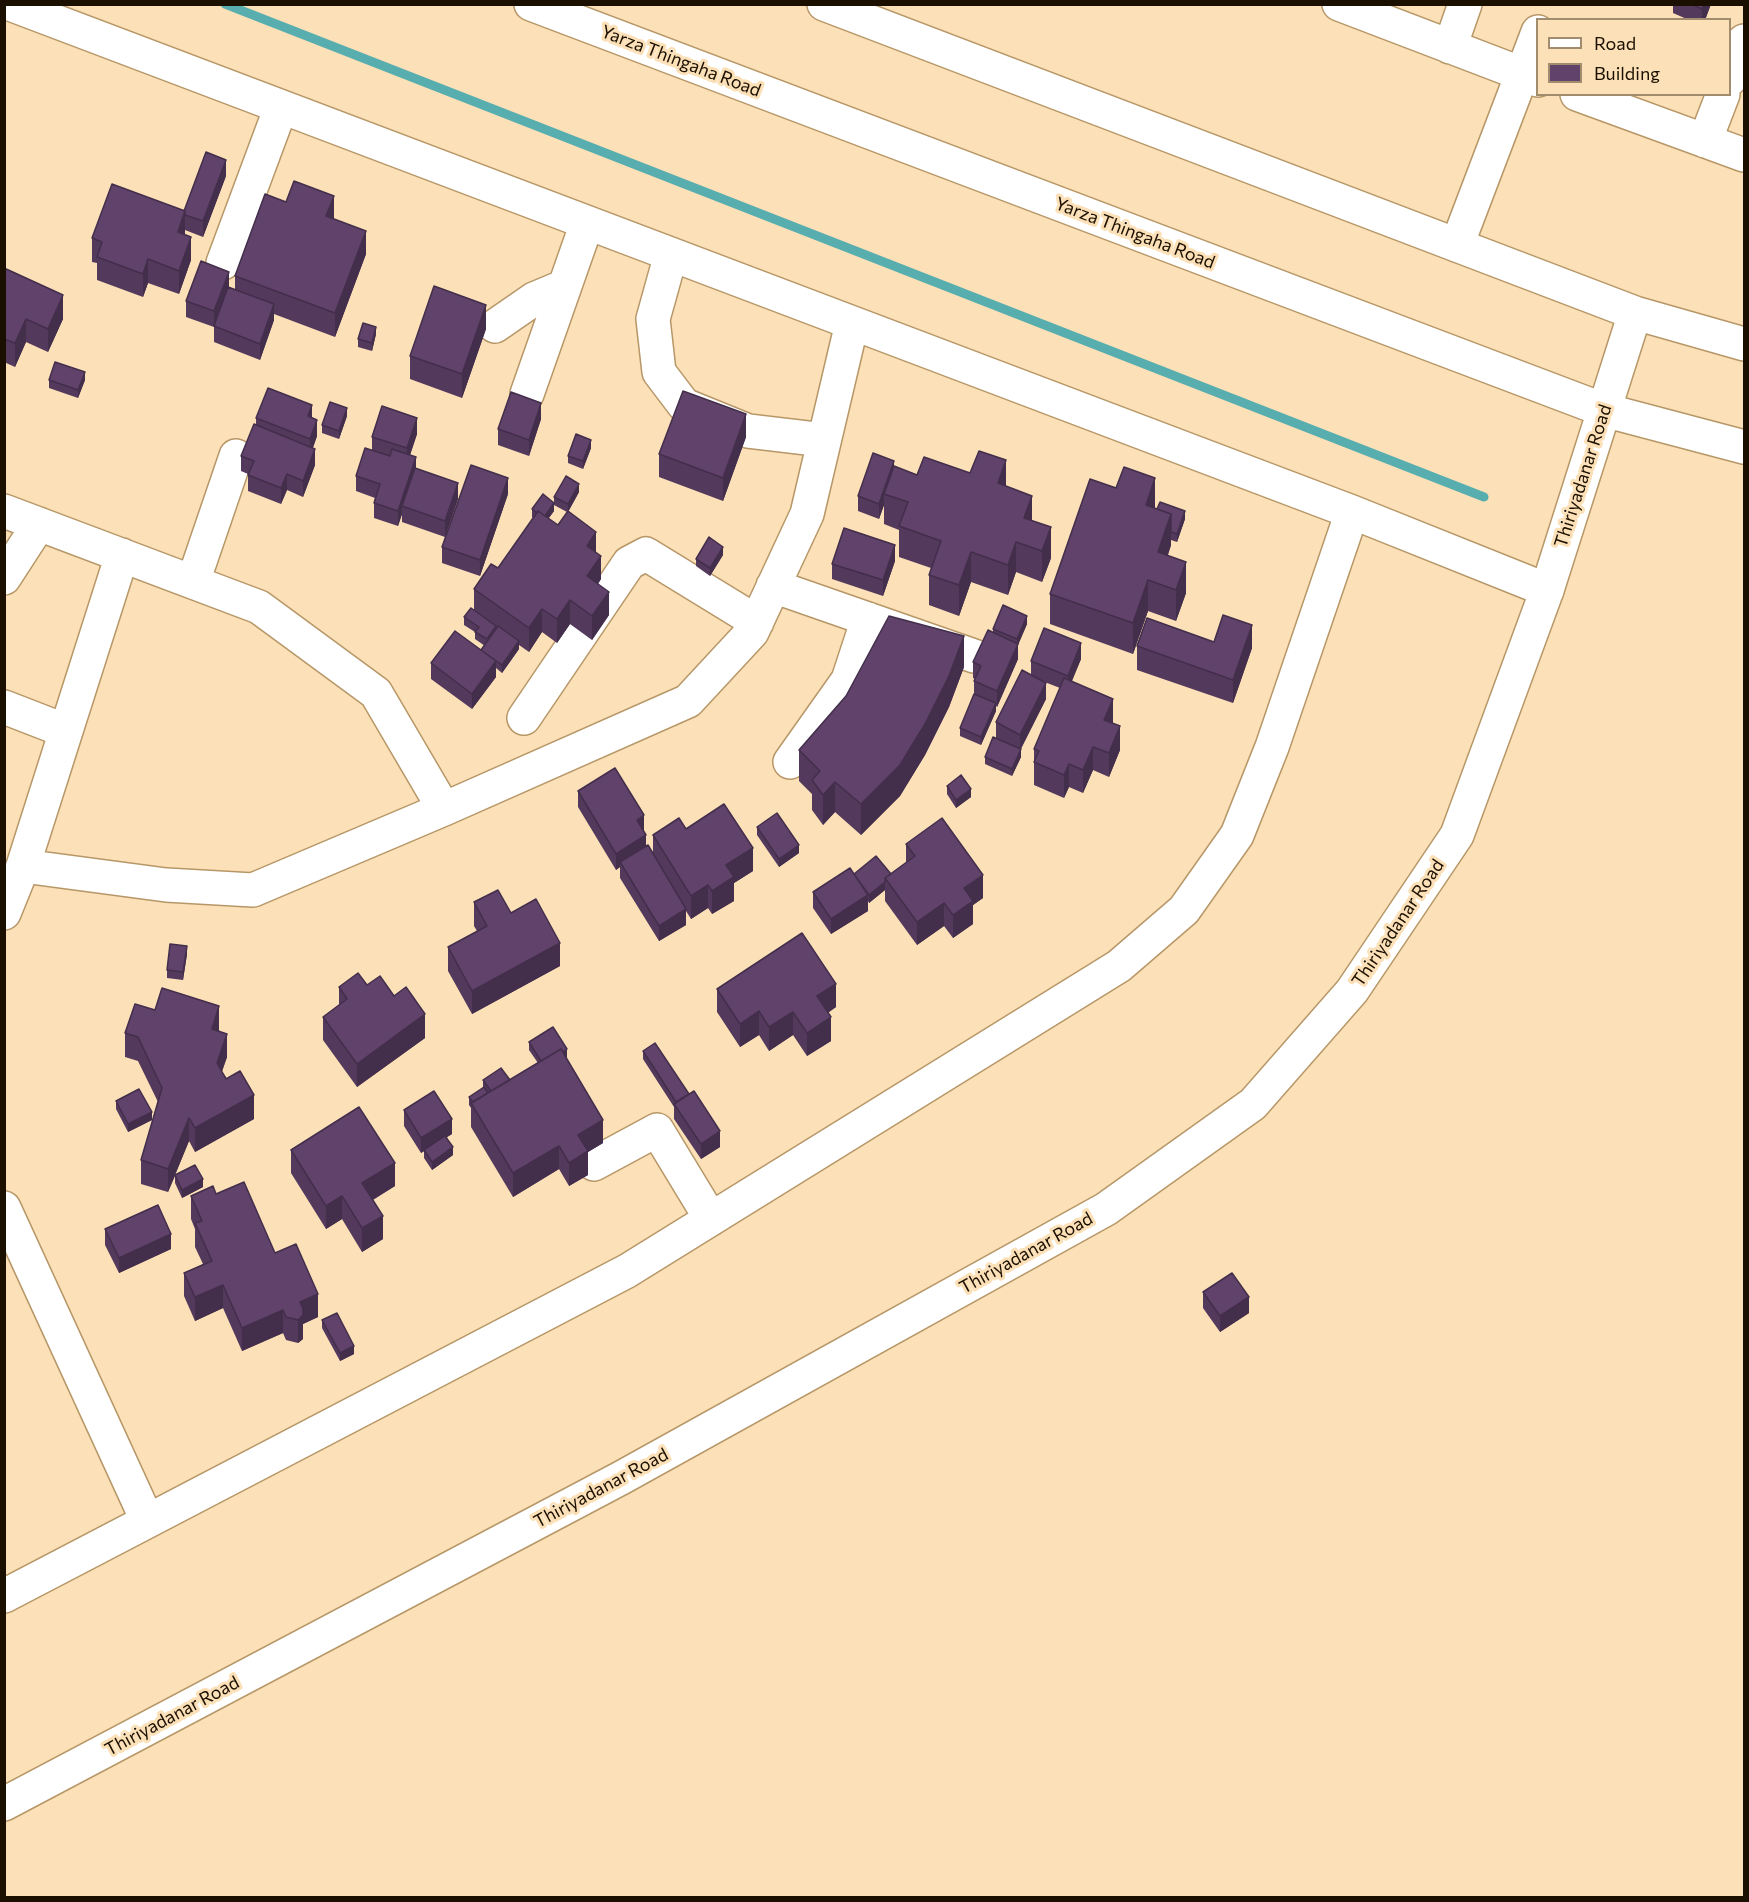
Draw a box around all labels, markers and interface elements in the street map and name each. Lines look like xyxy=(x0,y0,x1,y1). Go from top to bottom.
legend xyxy=(1536,18,1731,96)
street label: Yarza Thingaha Road xyxy=(598,21,764,101)
text: Road xyxy=(1594,32,1636,54)
text: Building xyxy=(1594,62,1660,84)
street label: Yarza Thingaha Road xyxy=(1052,193,1218,273)
street label: Thiriyadanar Road xyxy=(1550,402,1616,550)
street label: Thiriyadanar Road xyxy=(1347,855,1449,991)
street label: Thiriyadanar Road xyxy=(956,1207,1096,1299)
street label: Thiriyadanar Road xyxy=(530,1443,672,1533)
street label: Thiriyadanar Road xyxy=(101,1671,243,1761)

